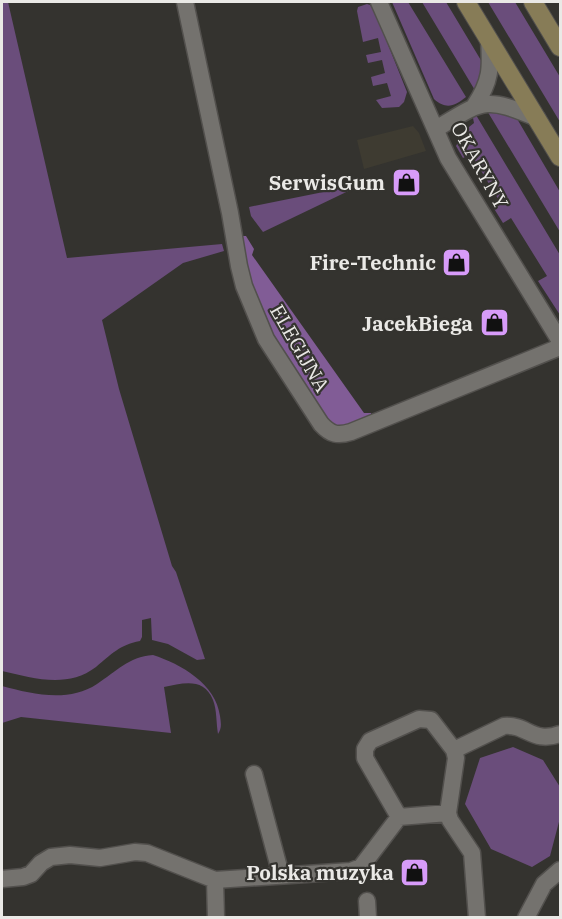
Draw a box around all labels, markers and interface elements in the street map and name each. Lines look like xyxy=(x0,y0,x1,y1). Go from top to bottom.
street label: OKARYNY xyxy=(445,117,515,214)
shop icon: SerwisGum xyxy=(390,166,422,198)
place label: SerwisGum xyxy=(269,169,385,196)
shop icon: Fire-Technic xyxy=(441,246,473,278)
place label: Fire-Technic xyxy=(310,249,436,276)
street label: ELEGIJNA xyxy=(264,299,336,397)
shop icon: JacekBiega xyxy=(478,307,510,339)
place label: JacekBiega xyxy=(362,310,473,337)
shop icon: Polska muzyka xyxy=(399,856,431,888)
place label: Polska muzyka xyxy=(246,859,394,886)

